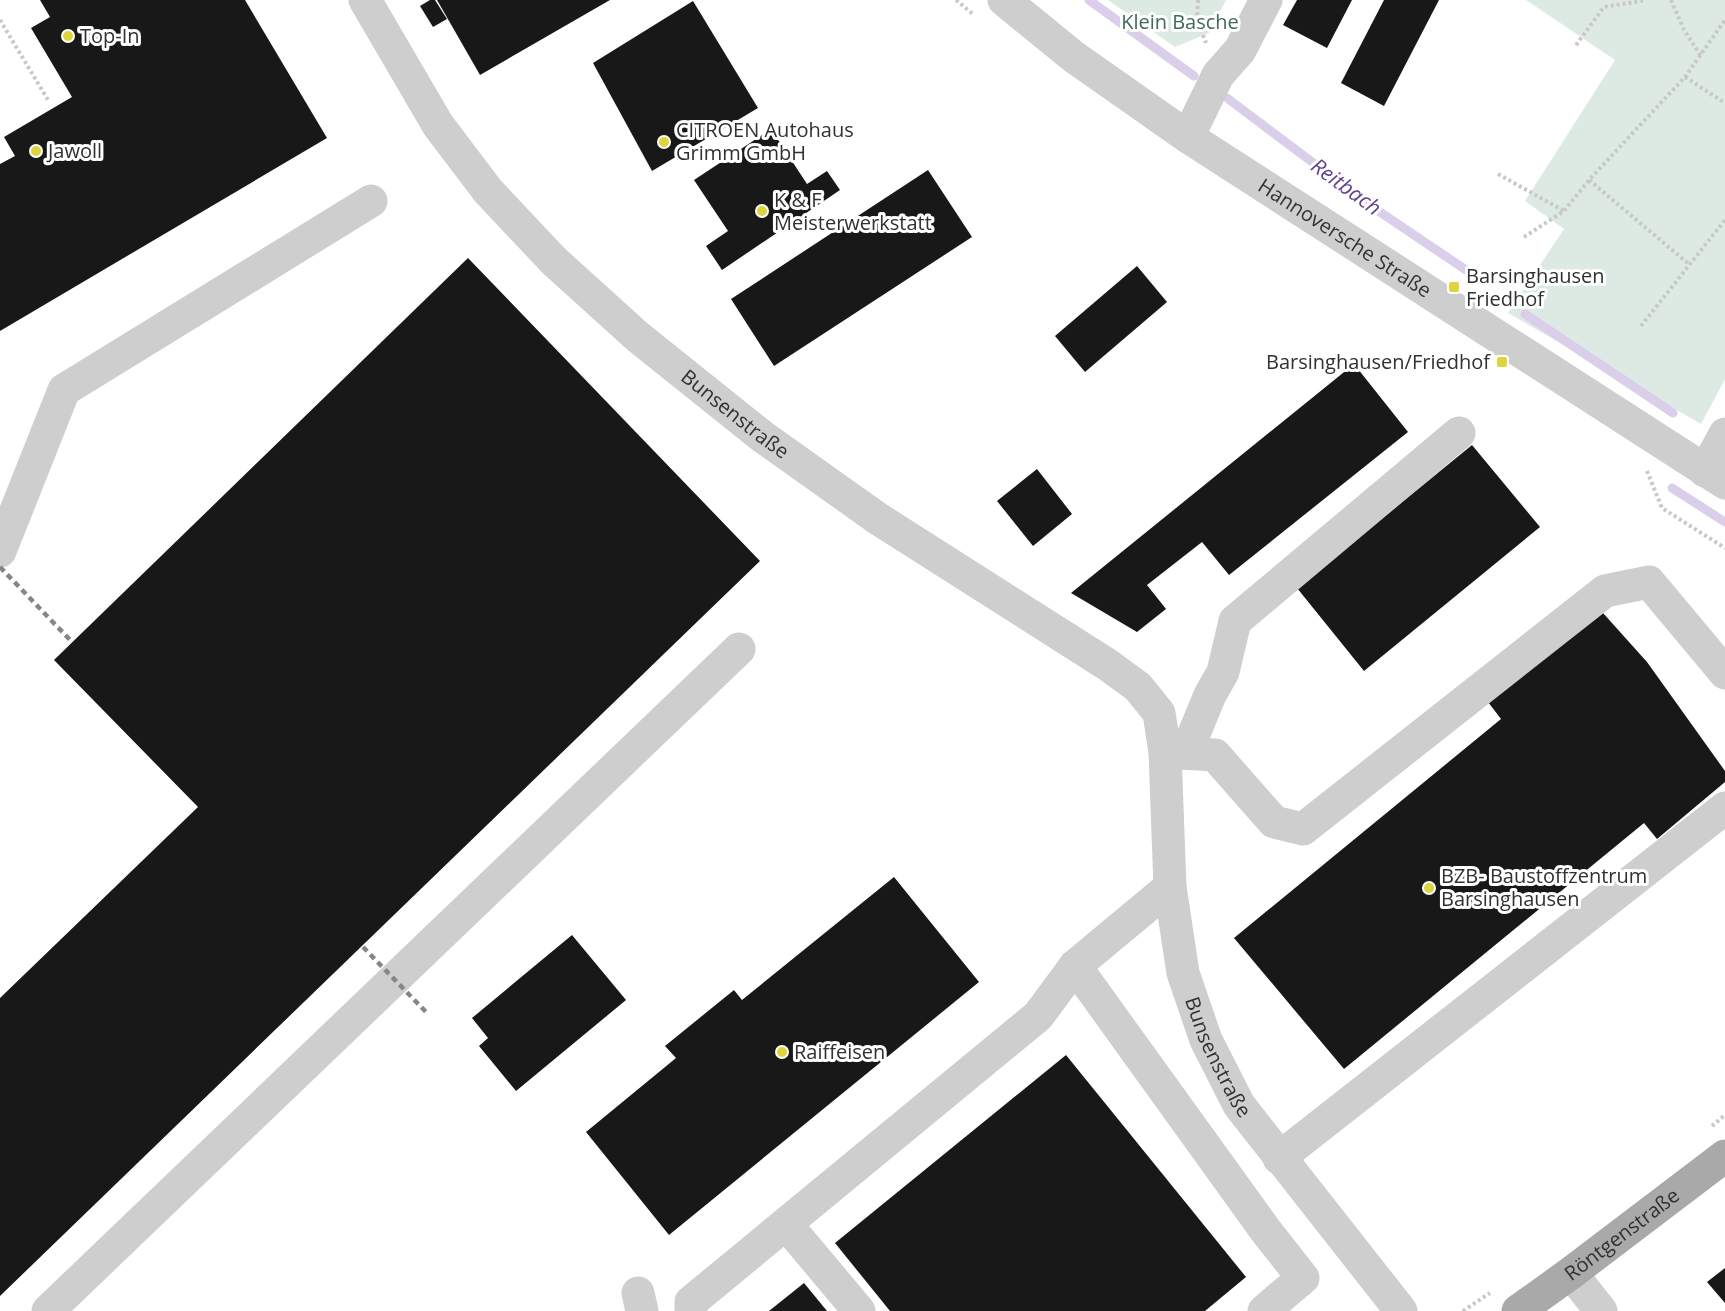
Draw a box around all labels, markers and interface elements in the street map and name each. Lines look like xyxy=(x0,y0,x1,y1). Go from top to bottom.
park label: Klein Basche xyxy=(1121,8,1239,35)
place label: Top-In xyxy=(80,22,140,49)
marker: Top-In xyxy=(61,29,75,43)
place label: CITROEN Autohaus Grimm GmbH xyxy=(676,116,854,166)
marker: CITROEN Autohaus Grimm GmbH xyxy=(657,135,671,149)
place label: Jawoll xyxy=(46,137,102,164)
marker: Jawoll xyxy=(29,144,43,158)
water label: Reitbach xyxy=(1306,151,1387,221)
street label: Hannoversche Straße xyxy=(1253,172,1437,303)
place label: K & F Meisterwerkstatt xyxy=(774,186,932,236)
marker: K & F Meisterwerkstatt xyxy=(755,204,769,218)
place label: Barsinghausen Friedhof xyxy=(1466,262,1605,312)
marker: Barsinghausen Friedhof xyxy=(1447,280,1461,294)
place label: Barsinghausen/Friedhof xyxy=(1266,348,1491,375)
marker: Barsinghausen/Friedhof xyxy=(1495,355,1509,369)
street label: Bunsenstraße xyxy=(676,363,795,464)
place label: BZB- Baustoffzentrum Barsinghausen xyxy=(1441,862,1647,912)
marker: BZB- Baustoffzentrum Barsinghausen xyxy=(1422,881,1436,895)
street label: Bunsenstraße xyxy=(1179,993,1258,1123)
place label: Raiffeisen xyxy=(794,1038,885,1065)
marker: Raiffeisen xyxy=(775,1045,789,1059)
street label: Röntgenstraße xyxy=(1558,1182,1685,1286)

